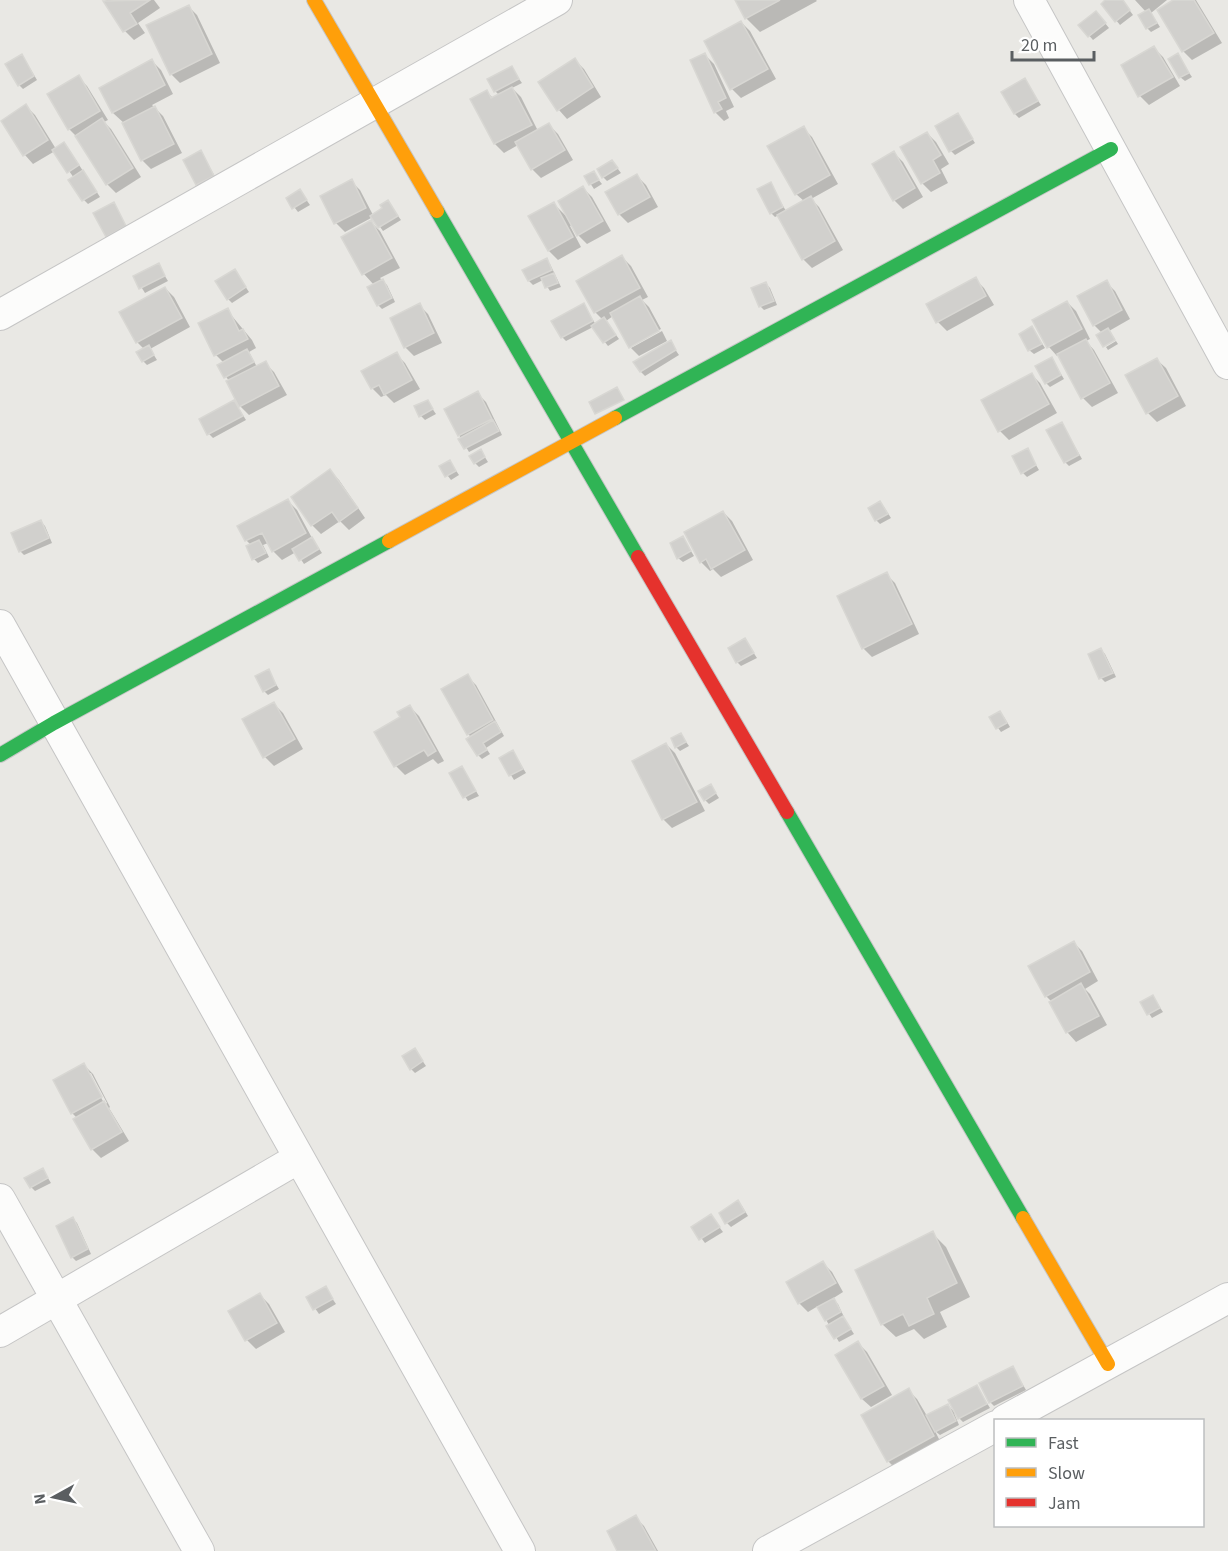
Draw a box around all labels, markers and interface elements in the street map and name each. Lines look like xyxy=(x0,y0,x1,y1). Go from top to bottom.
scale bar xyxy=(1012,24,1094,62)
text: 20 m xyxy=(1021,33,1057,58)
legend xyxy=(994,1419,1204,1527)
text: Fast xyxy=(1048,1431,1079,1456)
text: Slow xyxy=(1048,1461,1085,1486)
north arrow xyxy=(24,1467,84,1527)
text: Jam xyxy=(1048,1491,1081,1516)
text: N xyxy=(29,1492,52,1506)

